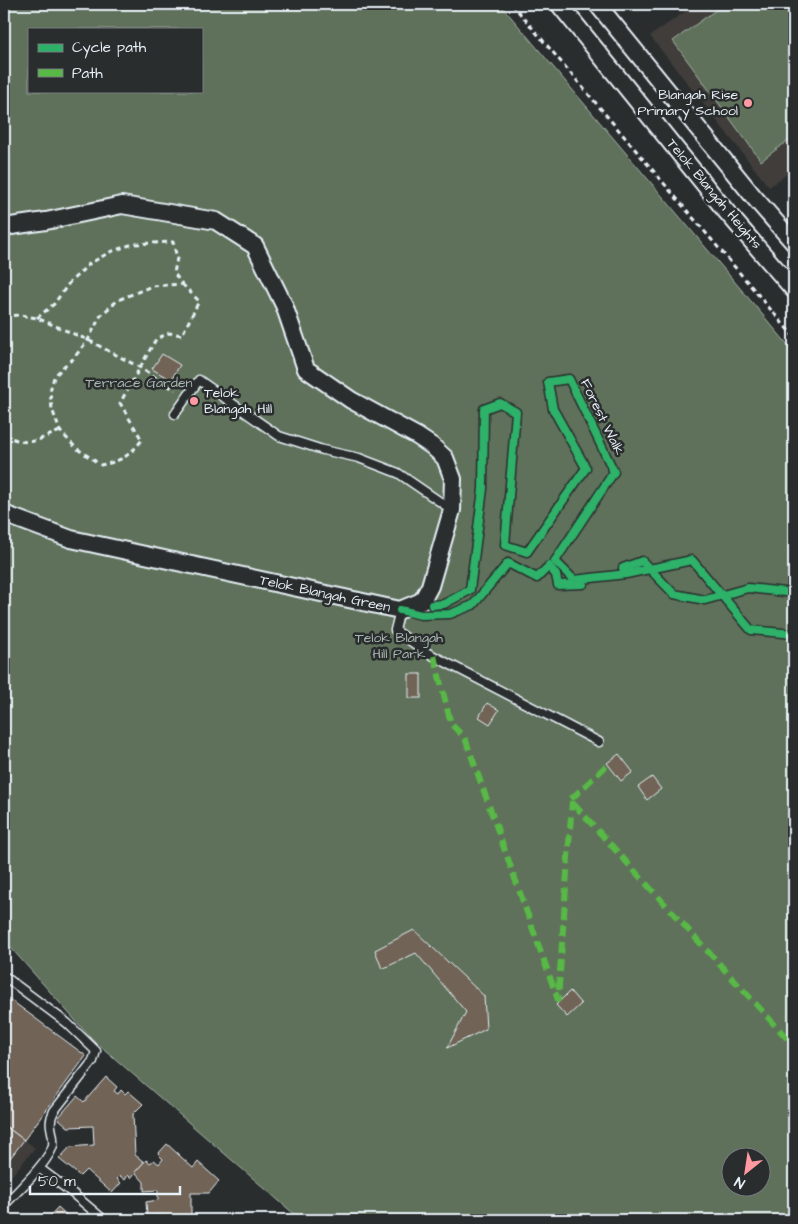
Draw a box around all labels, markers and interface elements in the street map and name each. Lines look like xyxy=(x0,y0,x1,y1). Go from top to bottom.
legend xyxy=(28,28,202,92)
text: Cycle path xyxy=(72,37,147,59)
text: Path xyxy=(72,63,103,84)
place label: Blangah Rise Primary School xyxy=(637,85,738,121)
marker: Blangah Rise Primary School xyxy=(742,97,754,109)
street label: Telok Blangah Heights xyxy=(662,134,766,254)
park label: Terrace Garden xyxy=(85,373,193,393)
street label: Forest Walk xyxy=(575,376,629,459)
place label: Telok Blangah Hill xyxy=(204,383,272,419)
marker: Telok Blangah Hill xyxy=(188,395,200,407)
street label: Telok Blangah Green xyxy=(258,570,392,618)
park label: Telok Blangah Hill Park xyxy=(355,628,443,664)
north arrow xyxy=(720,1146,770,1196)
scale bar xyxy=(30,1164,180,1196)
text: 50 m xyxy=(38,1171,76,1192)
text: N xyxy=(731,1171,749,1193)

